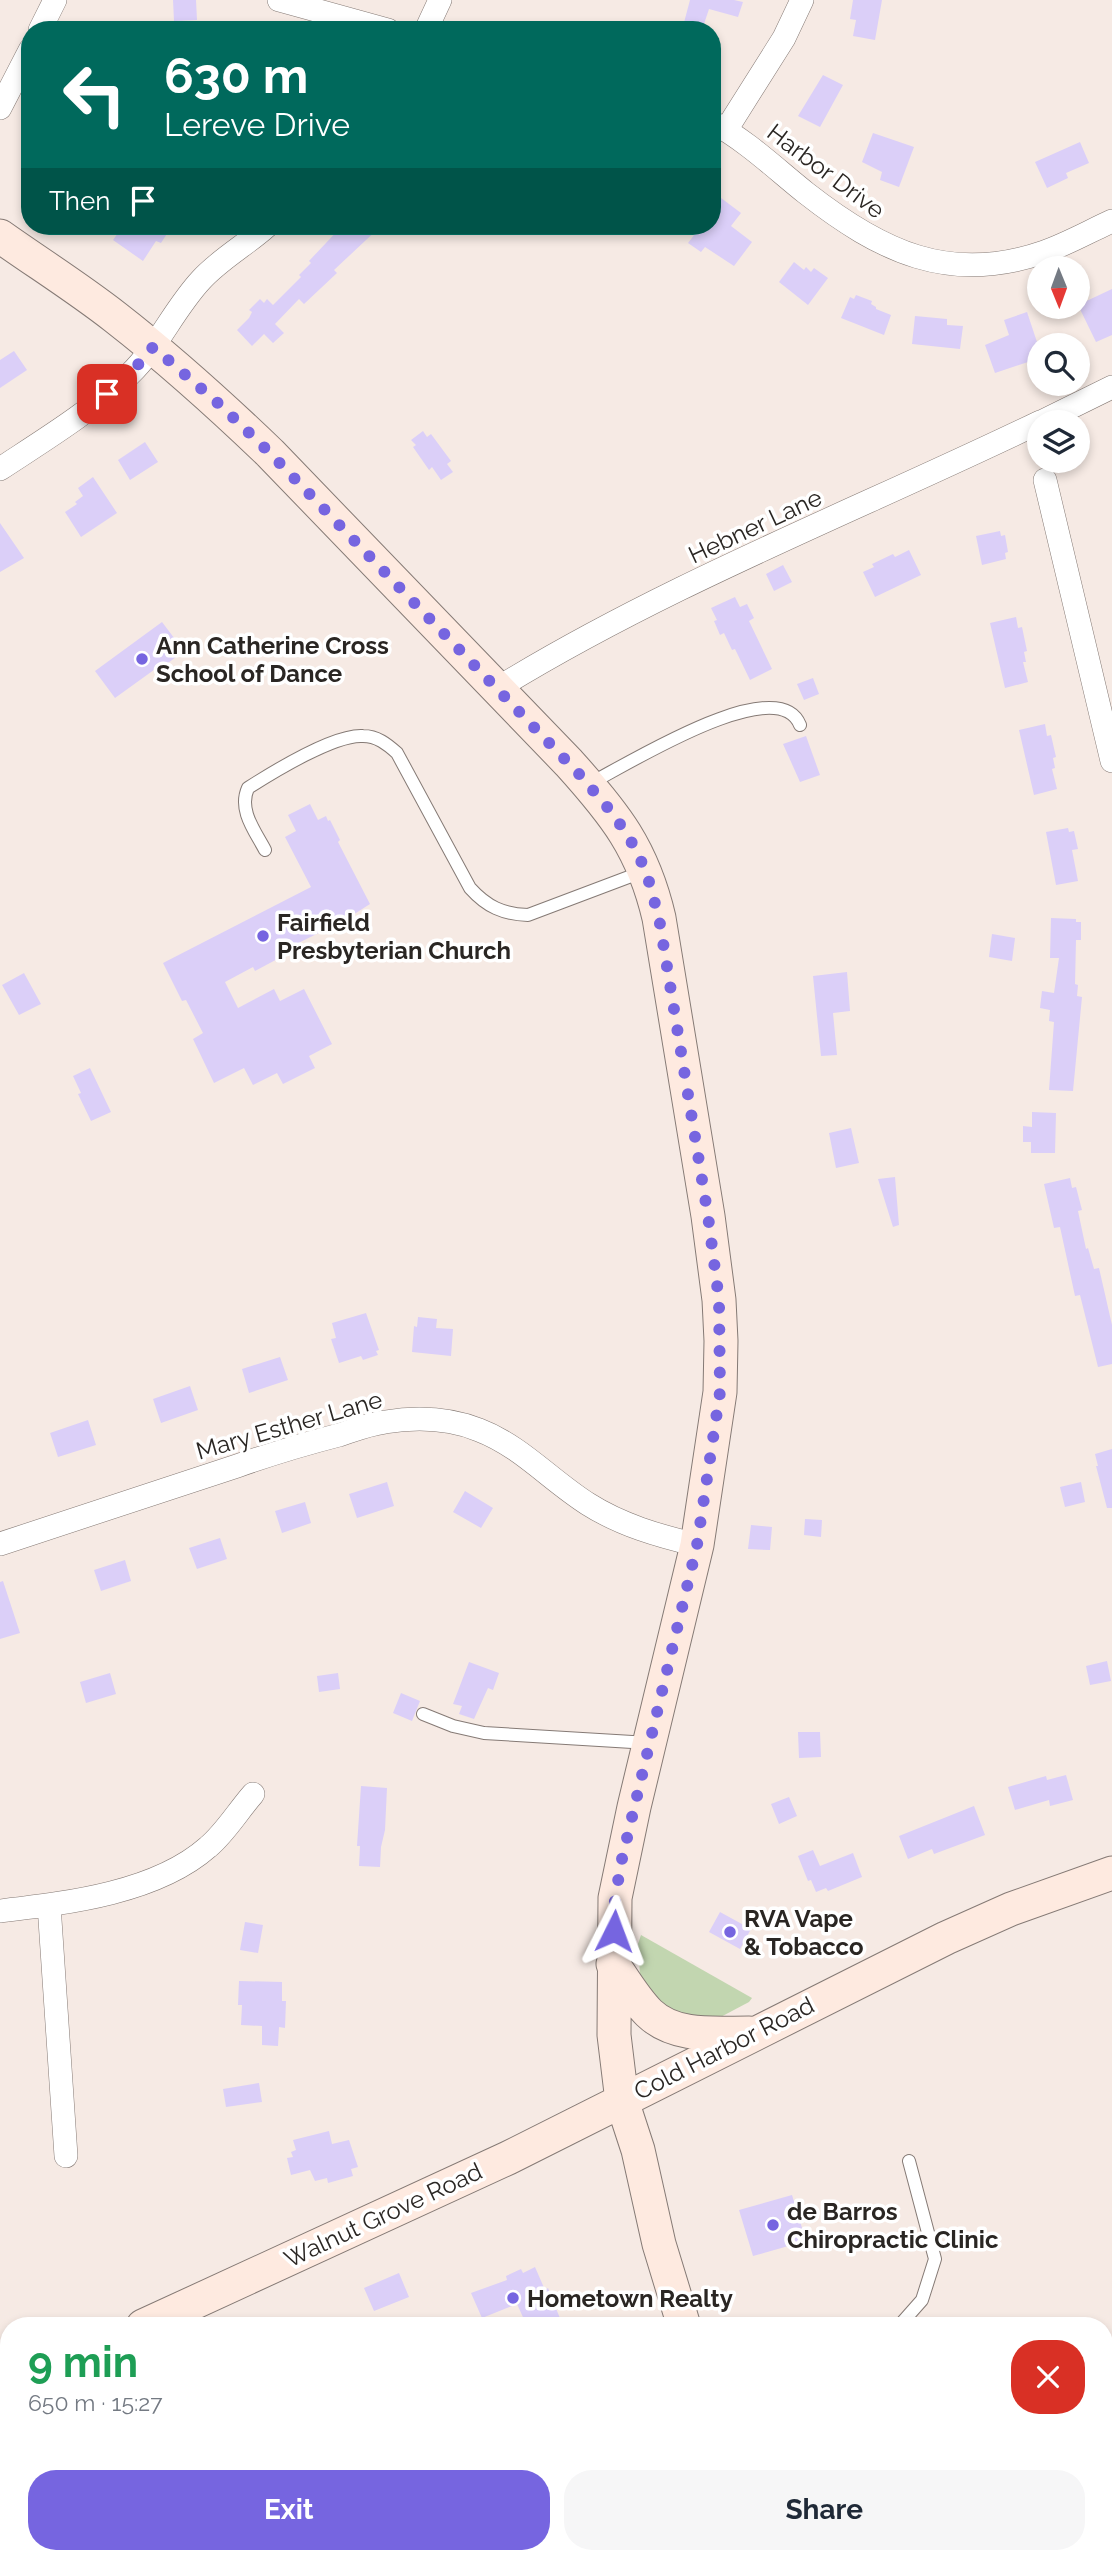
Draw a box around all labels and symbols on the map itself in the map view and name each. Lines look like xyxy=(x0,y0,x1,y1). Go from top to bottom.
street label: Harbor Drive xyxy=(762,117,890,225)
north arrow xyxy=(1027,256,1090,318)
pin xyxy=(77,364,137,424)
street label: Hebner Lane xyxy=(684,483,826,569)
place label: Ann Catherine Cross School of Dance xyxy=(156,631,389,688)
marker: Ann Catherine Cross School of Dance xyxy=(134,651,150,667)
place label: Fairfield Presbyterian Church xyxy=(277,908,511,965)
marker: Fairfield Presbyterian Church xyxy=(255,928,271,944)
street label: Mary Esther Lane xyxy=(193,1385,385,1465)
position arrow xyxy=(577,1894,651,1968)
place label: RVA Vape & Tobacco xyxy=(744,1904,864,1961)
marker: RVA Vape & Tobacco xyxy=(722,1924,738,1940)
street label: Cold Harbor Road xyxy=(629,1990,819,2106)
street label: Walnut Grove Road xyxy=(279,2156,487,2274)
place label: de Barros Chiropractic Clinic xyxy=(787,2197,999,2254)
marker: de Barros Chiropractic Clinic xyxy=(765,2217,781,2233)
place label: Hometown Realty xyxy=(527,2284,733,2313)
marker: Hometown Realty xyxy=(505,2290,521,2306)

